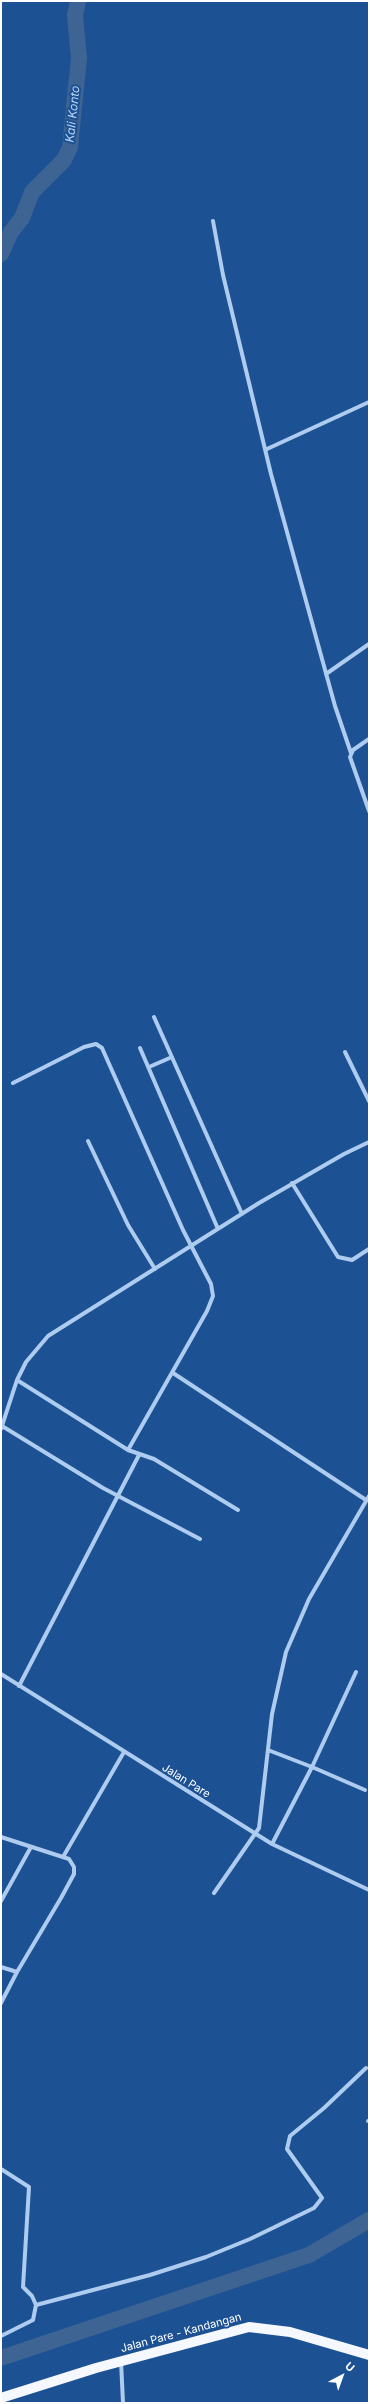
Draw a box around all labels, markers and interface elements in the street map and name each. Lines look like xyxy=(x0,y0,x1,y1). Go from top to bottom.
water label: Kali Konto xyxy=(63,85,83,143)
street label: Jalan Pare xyxy=(159,1761,213,1801)
street label: Jalan Pare - Kandangan xyxy=(119,2310,243,2356)
north arrow xyxy=(322,2356,362,2396)
text: U xyxy=(342,2359,358,2375)

